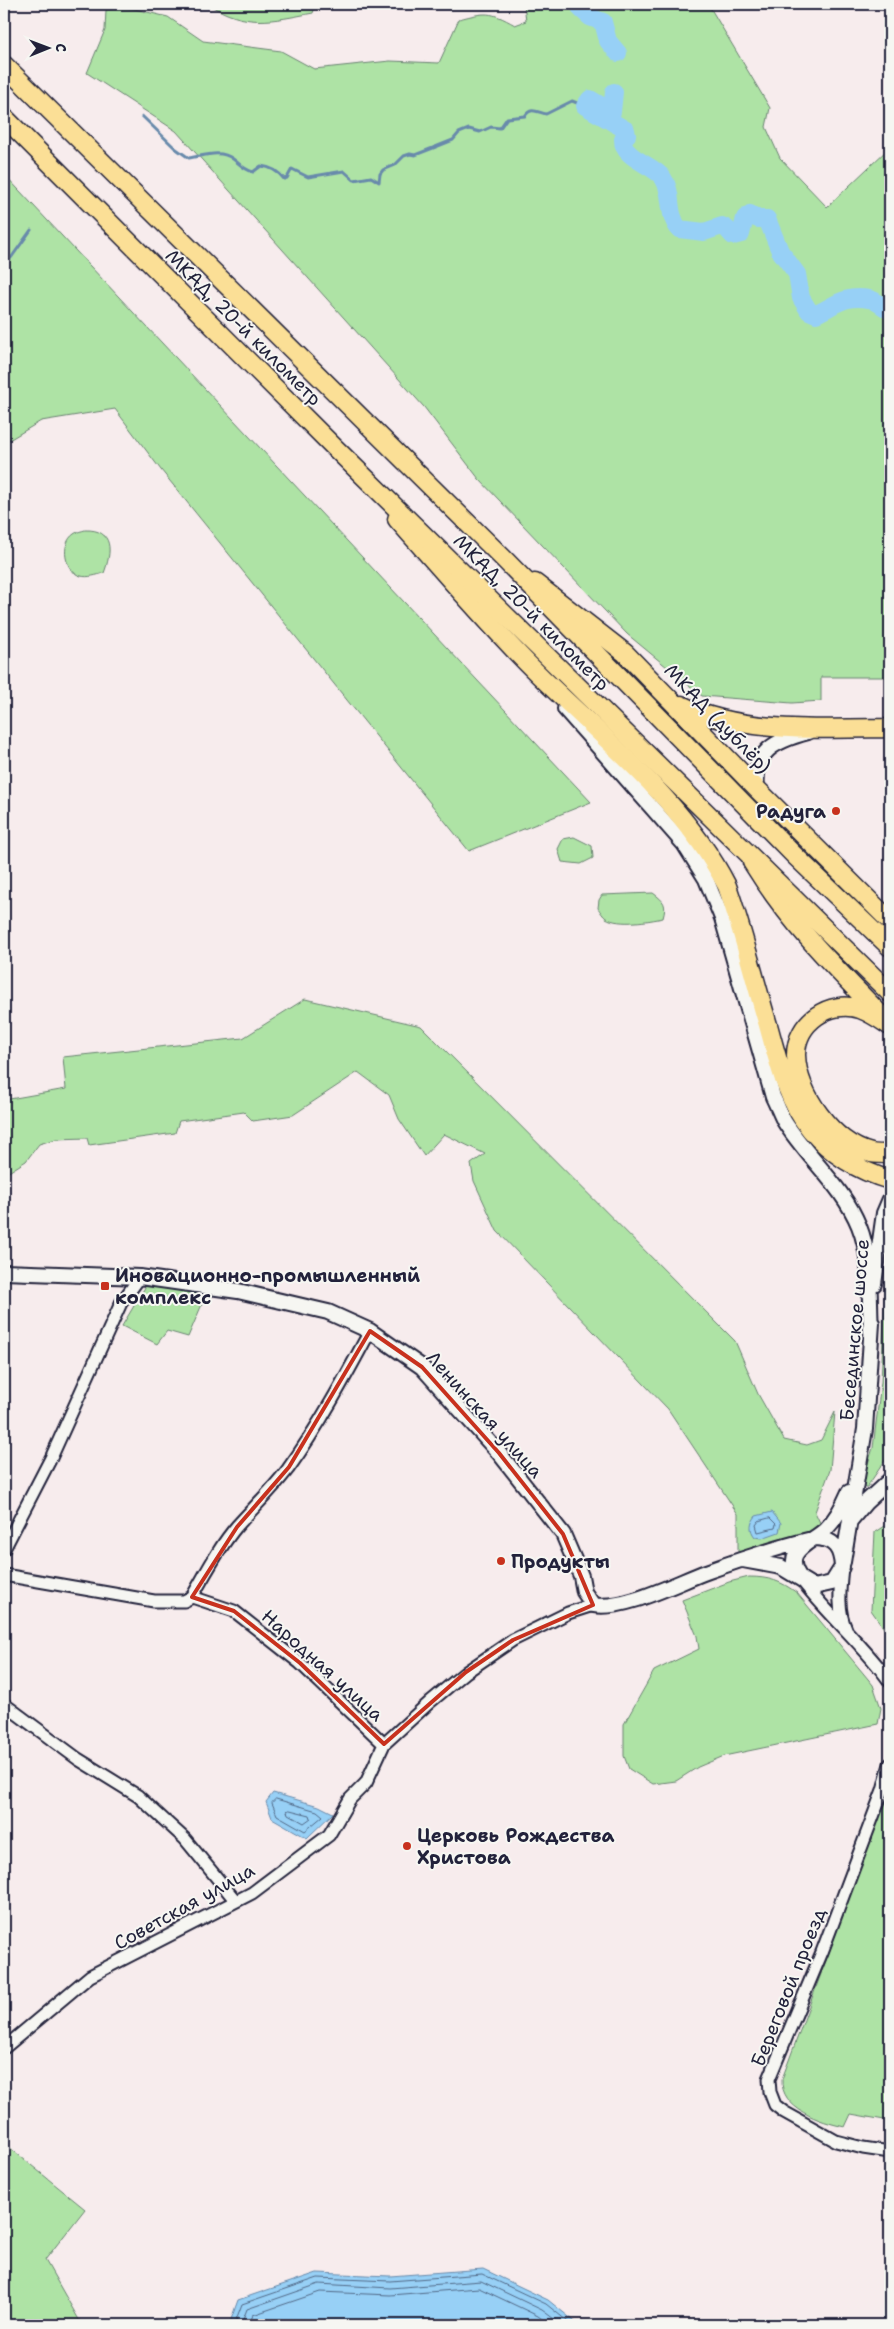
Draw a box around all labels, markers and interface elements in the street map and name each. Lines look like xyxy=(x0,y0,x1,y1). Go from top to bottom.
north arrow xyxy=(22,22,72,72)
text: С xyxy=(52,43,70,52)
street label: МКАД, 20-й километр xyxy=(160,244,327,411)
street label: МКАД, 20-й километр xyxy=(448,529,615,696)
street label: МКАД (дублёр) xyxy=(659,658,776,779)
place label: Радуга xyxy=(756,799,826,824)
marker: Радуга xyxy=(830,805,842,817)
street label: Бесединское шоссе xyxy=(834,1238,875,1422)
place label: Иновационно-промышленный комплекс xyxy=(115,1263,420,1310)
marker: Иновационно-промышленный комплекс xyxy=(99,1280,111,1292)
street label: Ленинская улица xyxy=(421,1345,549,1483)
place label: Продукты xyxy=(511,1549,610,1574)
marker: Продукты xyxy=(495,1555,507,1567)
street label: Народная улица xyxy=(256,1604,389,1727)
place label: Церковь Рождества Христова xyxy=(417,1823,614,1870)
marker: Церковь Рождества Христова xyxy=(401,1840,413,1852)
street label: Советская улица xyxy=(109,1857,259,1955)
street label: Береговой проезд xyxy=(745,1904,832,2070)

